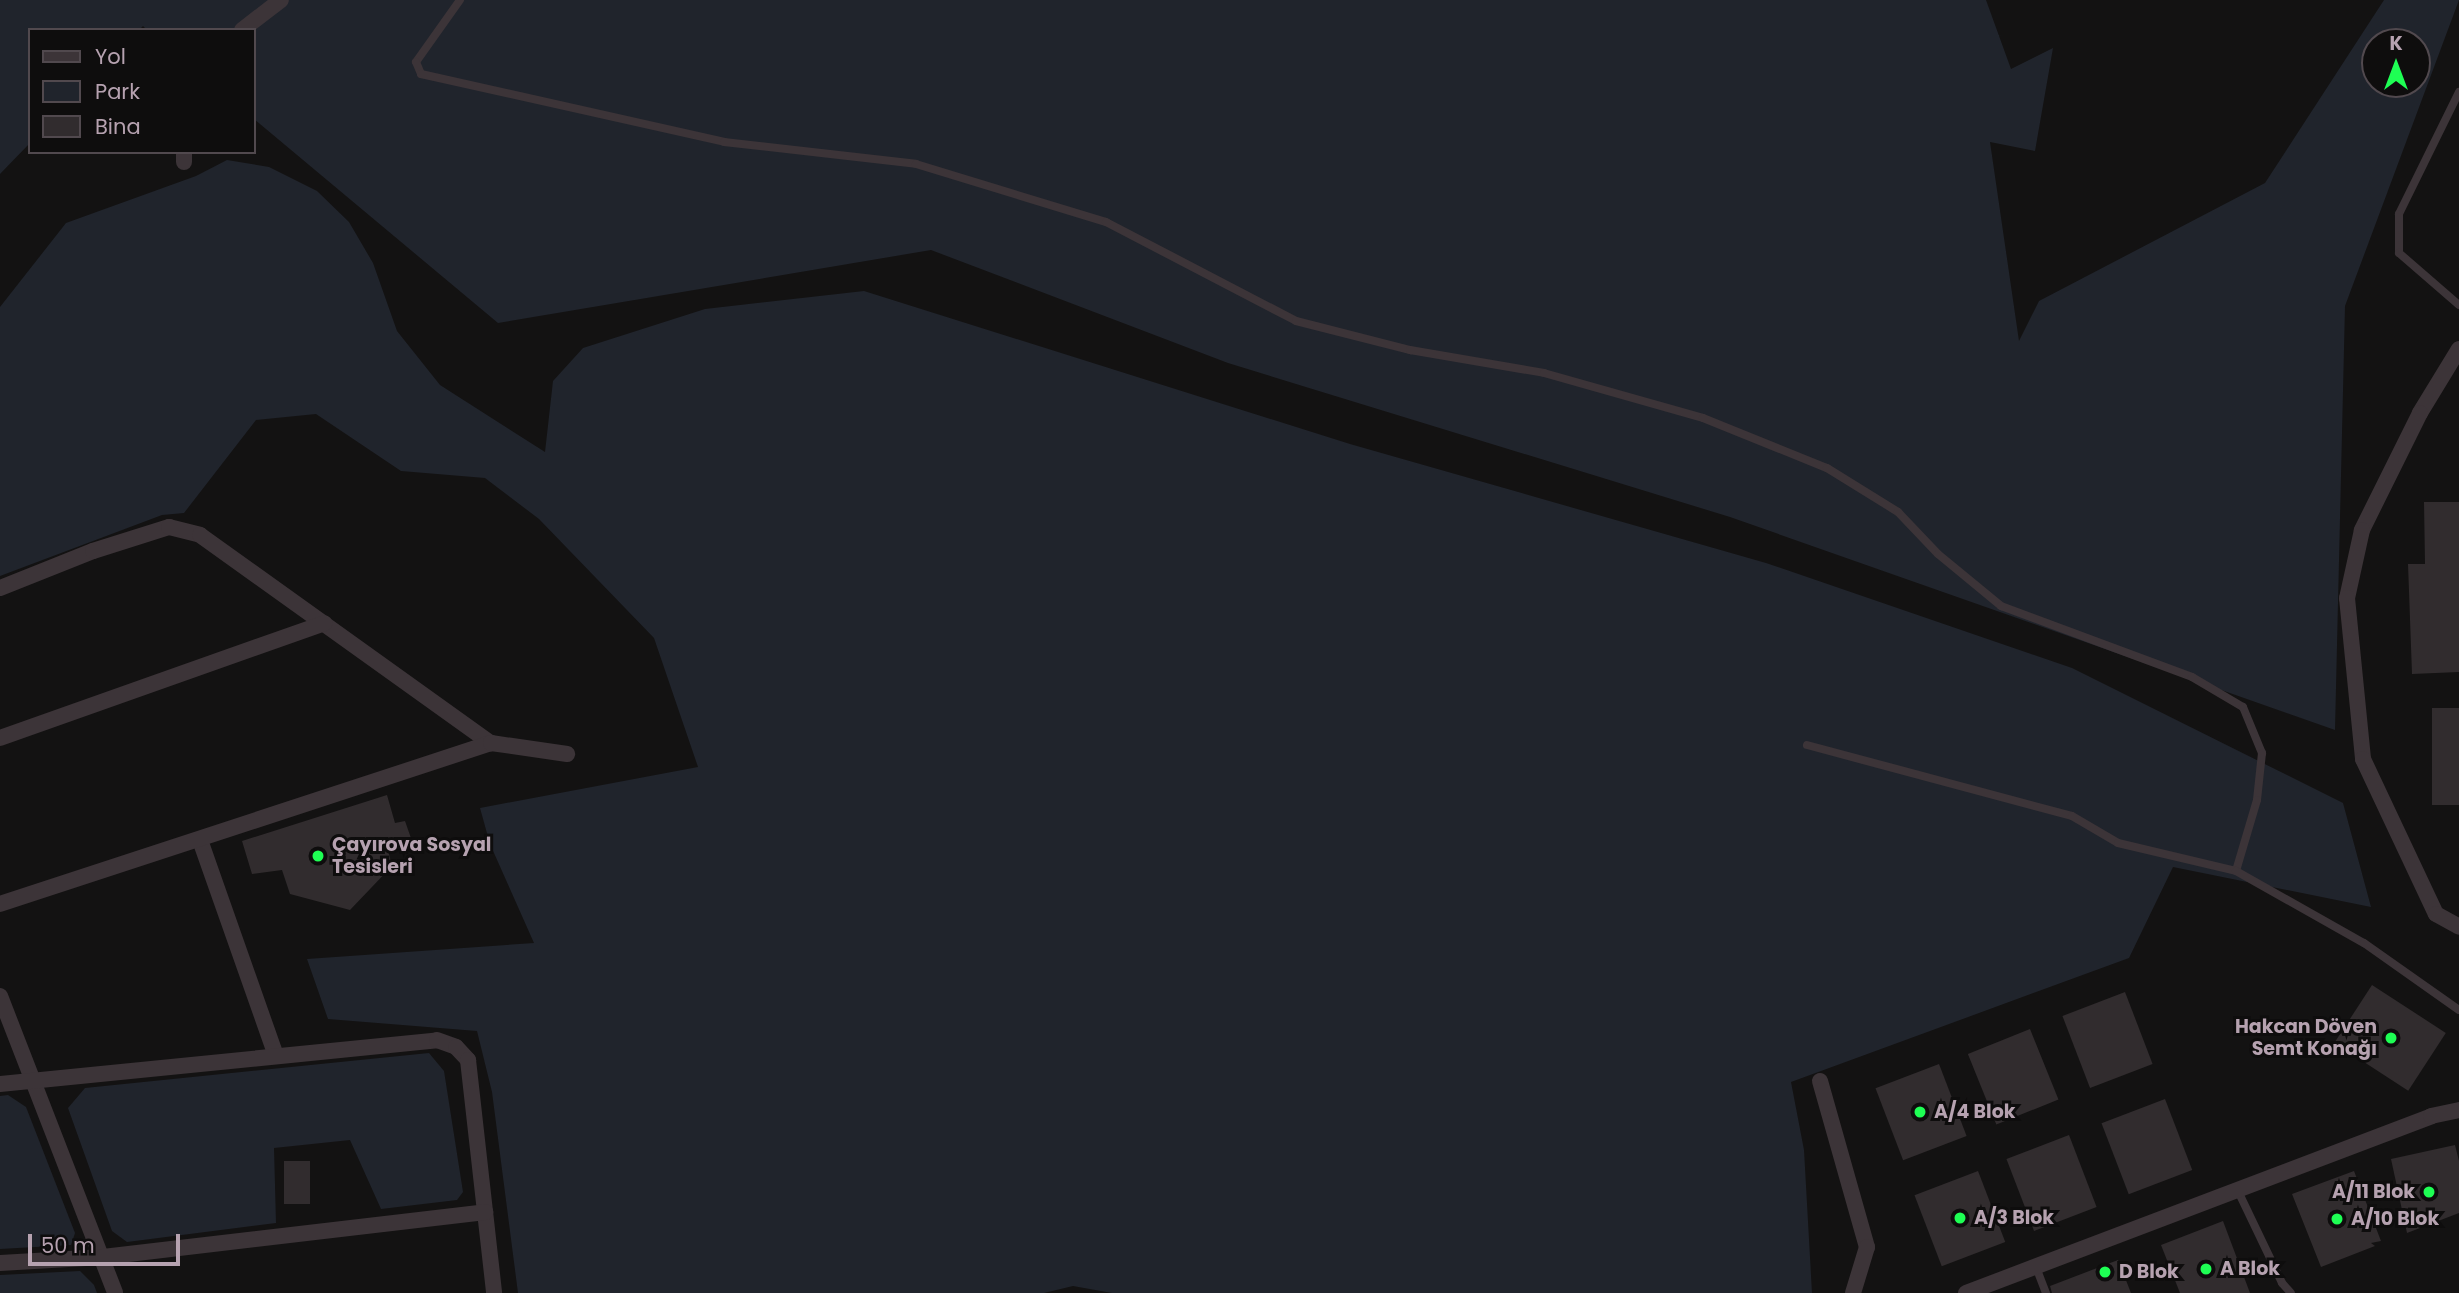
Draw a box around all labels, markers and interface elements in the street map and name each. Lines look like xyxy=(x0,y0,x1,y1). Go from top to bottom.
legend xyxy=(28,28,256,154)
north arrow xyxy=(2361,28,2431,98)
text: K xyxy=(2389,30,2403,57)
text: Yol xyxy=(95,42,126,71)
text: Park xyxy=(95,77,140,106)
text: Bina xyxy=(95,112,141,141)
place label: Çayırova Sosyal Tesisleri xyxy=(332,834,491,878)
marker: Çayırova Sosyal Tesisleri xyxy=(310,848,326,864)
place label: Hakcan Döven Semt Konağı xyxy=(2235,1016,2377,1060)
marker: Hakcan Döven Semt Konağı xyxy=(2383,1030,2399,1046)
place label: A/4 Blok xyxy=(1934,1101,2015,1123)
marker: A/4 Blok xyxy=(1912,1104,1928,1120)
place label: A/11 Blok xyxy=(2332,1181,2415,1203)
marker: A/11 Blok xyxy=(2421,1184,2437,1200)
place label: A/3 Blok xyxy=(1974,1207,2054,1229)
place label: A/10 Blok xyxy=(2351,1208,2439,1230)
marker: A/3 Blok xyxy=(1952,1210,1968,1226)
marker: A/10 Blok xyxy=(2329,1211,2345,1227)
scale bar xyxy=(32,1220,184,1264)
text: 50 m xyxy=(41,1231,95,1260)
place label: A Blok xyxy=(2220,1258,2280,1280)
place label: D Blok xyxy=(2119,1261,2179,1283)
marker: A Blok xyxy=(2198,1261,2214,1277)
marker: D Blok xyxy=(2097,1264,2113,1280)

